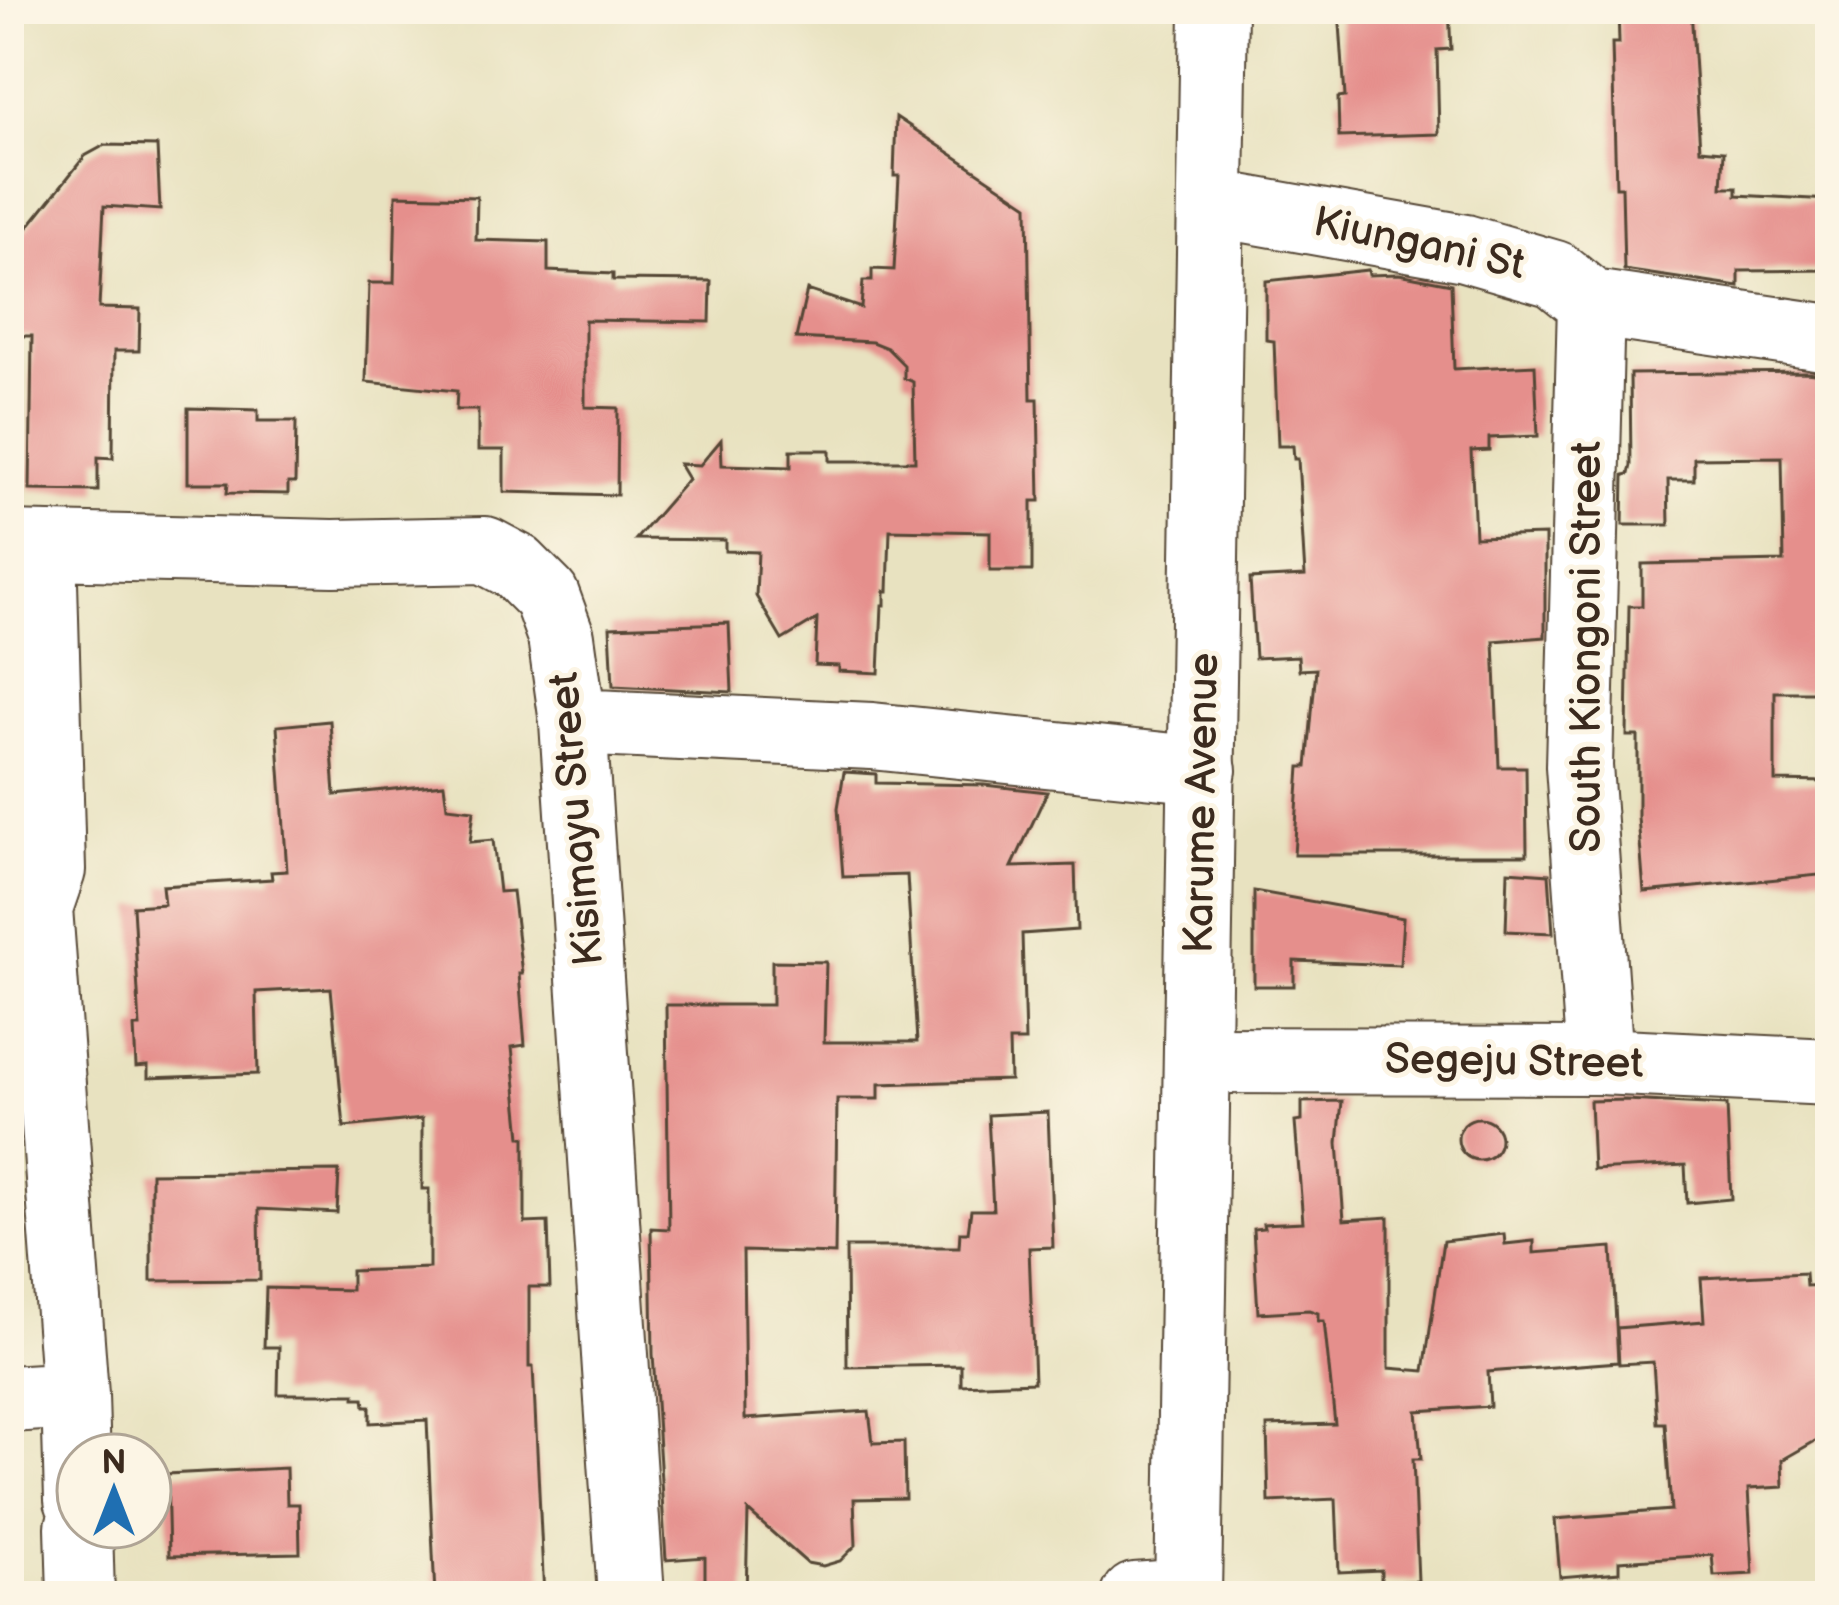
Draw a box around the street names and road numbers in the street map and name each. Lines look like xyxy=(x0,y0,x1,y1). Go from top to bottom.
street label: Kiungani St xyxy=(1309,197,1529,291)
street label: South Kiongoni Street xyxy=(1562,441,1613,853)
street label: Karume Avenue xyxy=(1174,652,1230,954)
street label: Kisimayu Street xyxy=(539,670,615,968)
street label: Segeju Street xyxy=(1384,1034,1644,1090)

